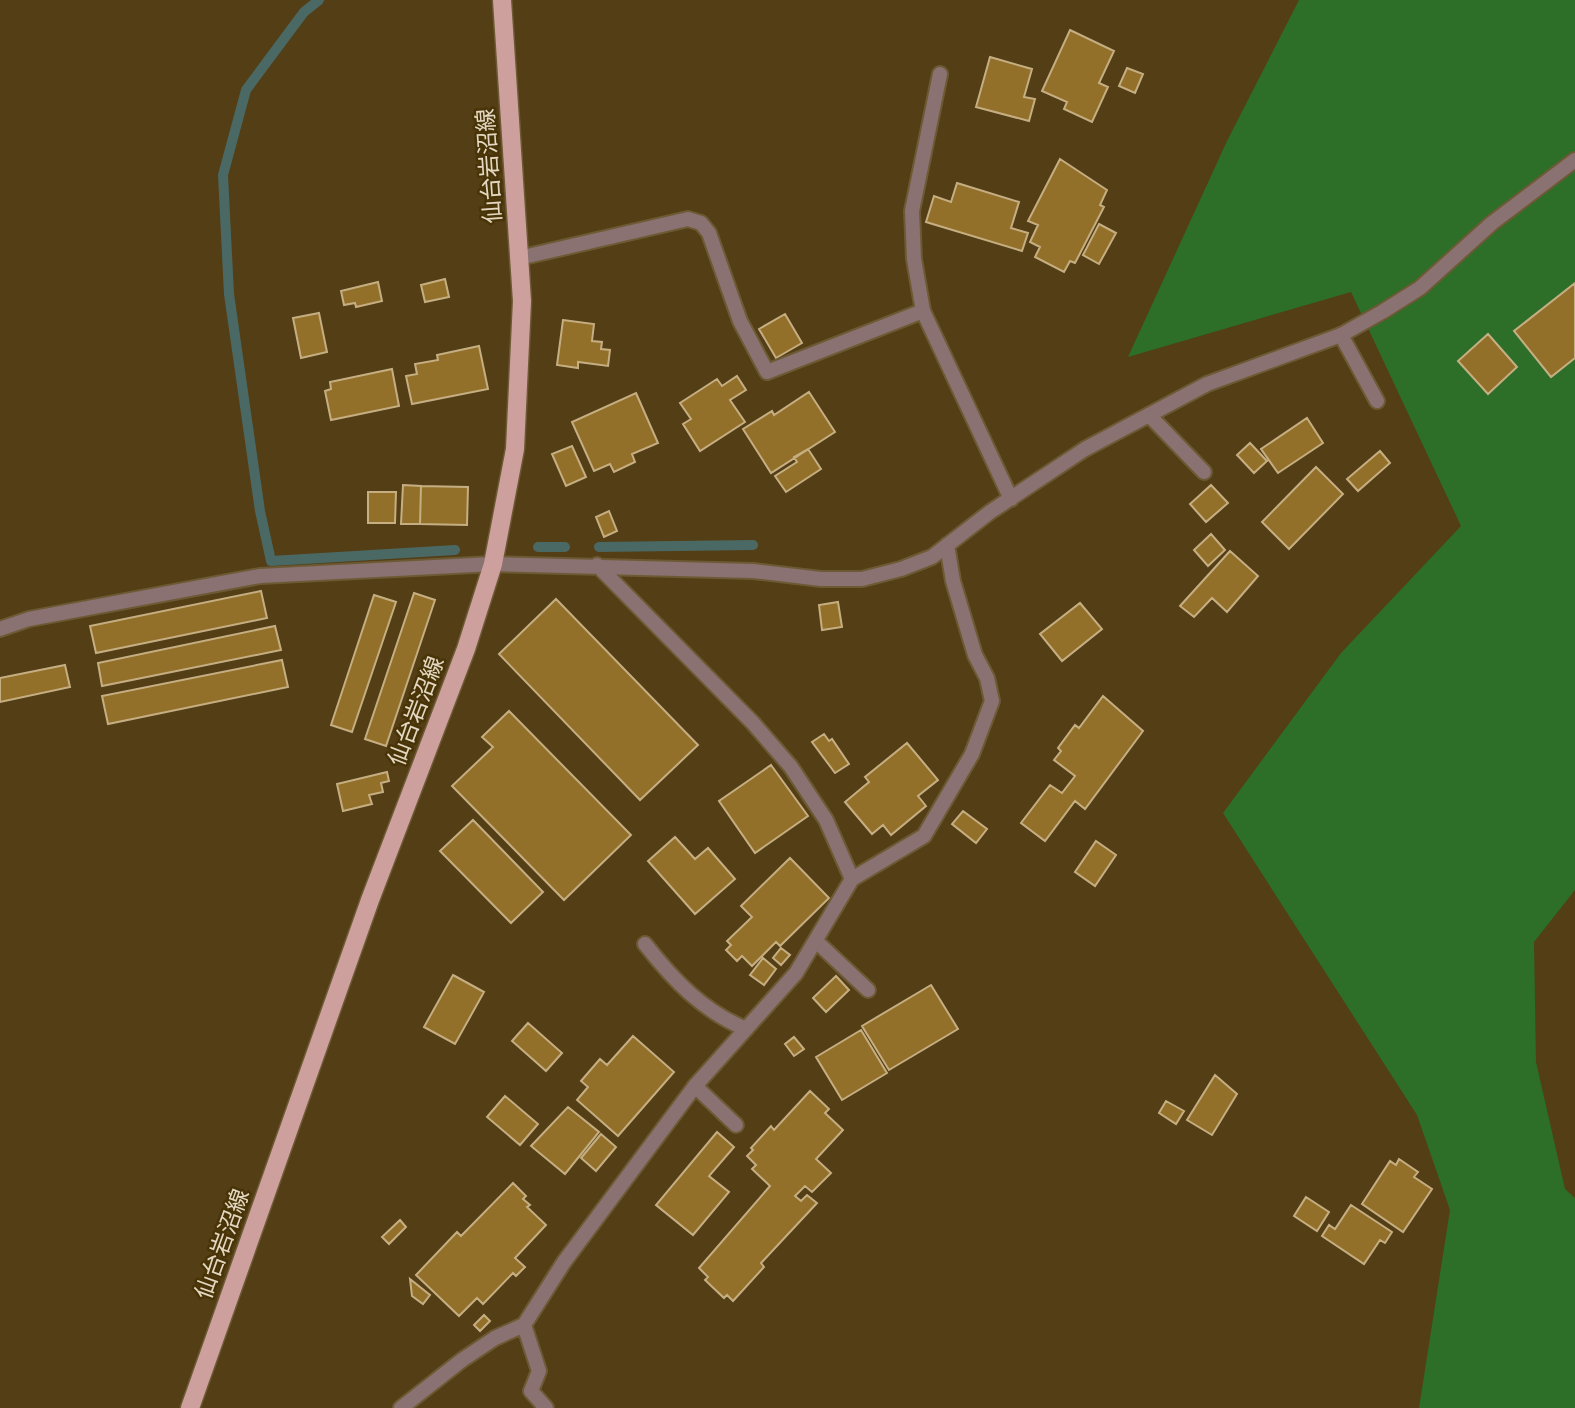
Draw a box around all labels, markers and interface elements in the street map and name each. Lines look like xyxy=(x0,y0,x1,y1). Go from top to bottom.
street label: 仙台岩沼線 xyxy=(469,108,508,224)
street label: 仙台岩沼線 xyxy=(380,652,451,770)
street label: 仙台岩沼線 xyxy=(187,1184,256,1303)

